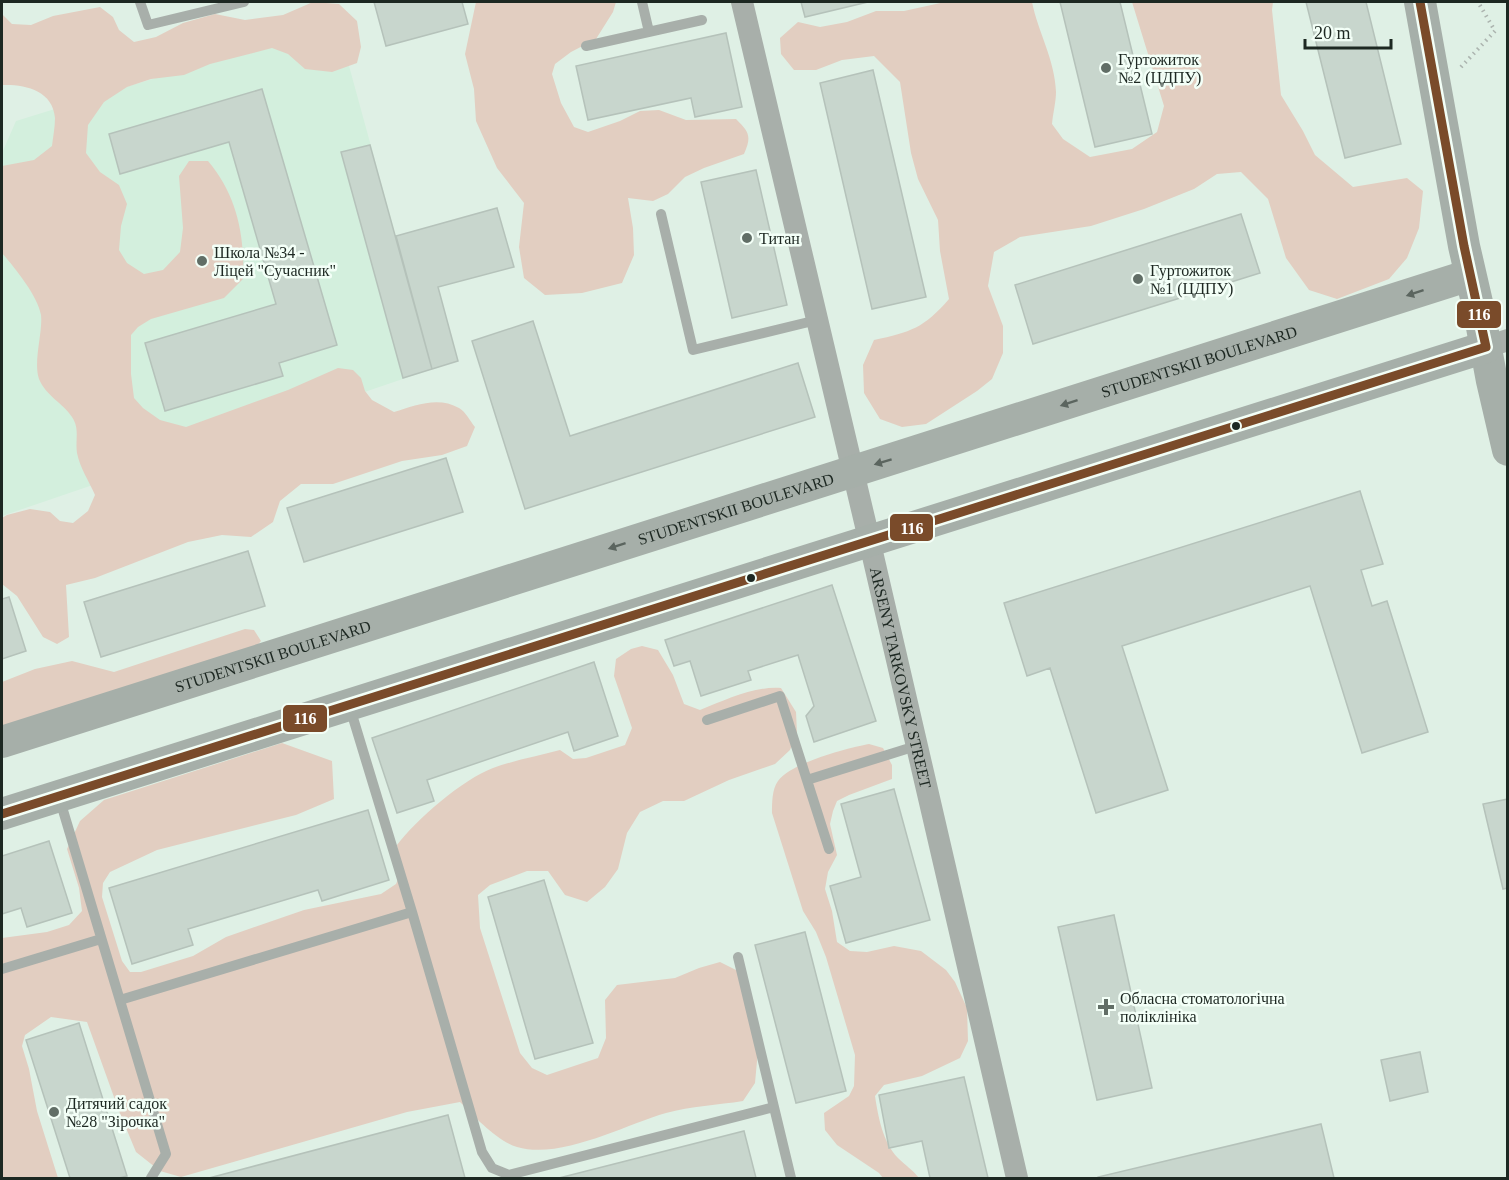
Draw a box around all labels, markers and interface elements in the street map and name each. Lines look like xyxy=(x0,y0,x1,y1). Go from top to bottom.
scale bar xyxy=(1305,12,1390,50)
text: 20 m xyxy=(1314,23,1351,43)
place label: Гуртожиток №2 (ЦДПУ) xyxy=(1118,51,1201,87)
marker: Гуртожиток №2 (ЦДПУ) xyxy=(1099,61,1113,75)
place label: Титан xyxy=(759,230,800,247)
marker: Титан xyxy=(740,231,754,245)
place label: Школа №34 - Ліцей "Сучасник" xyxy=(214,244,336,280)
marker: Школа №34 - Ліцей "Сучасник" xyxy=(195,254,209,268)
place label: Гуртожиток №1 (ЦДПУ) xyxy=(1150,262,1233,298)
marker: Гуртожиток №1 (ЦДПУ) xyxy=(1131,272,1145,286)
one-way arrow xyxy=(1406,289,1424,299)
line badge: 116 xyxy=(1456,300,1502,329)
text: 116 xyxy=(1467,306,1491,323)
street label: STUDENTSKII BOULEVARD xyxy=(1099,323,1299,401)
one-way arrow xyxy=(1060,399,1078,408)
unlabelled marker xyxy=(1230,420,1242,432)
one-way arrow xyxy=(874,458,892,467)
street label: STUDENTSKII BOULEVARD xyxy=(636,470,836,548)
line badge: 116 xyxy=(889,513,934,542)
text: 116 xyxy=(900,520,924,537)
one-way arrow xyxy=(608,541,626,551)
street label: ARSENY TARKOVSKY STREET xyxy=(867,565,935,790)
unlabelled marker xyxy=(745,572,757,584)
street label: STUDENTSKII BOULEVARD xyxy=(173,617,373,696)
line badge: 116 xyxy=(282,704,328,733)
text: 116 xyxy=(293,710,317,727)
place label: Обласна стоматологічна поліклініка xyxy=(1120,990,1285,1025)
marker: Обласна стоматологічна поліклініка xyxy=(1097,998,1115,1016)
place label: Дитячий садок №28 "Зірочка" xyxy=(66,1095,167,1131)
marker: Дитячий садок №28 "Зірочка" xyxy=(47,1105,61,1119)

